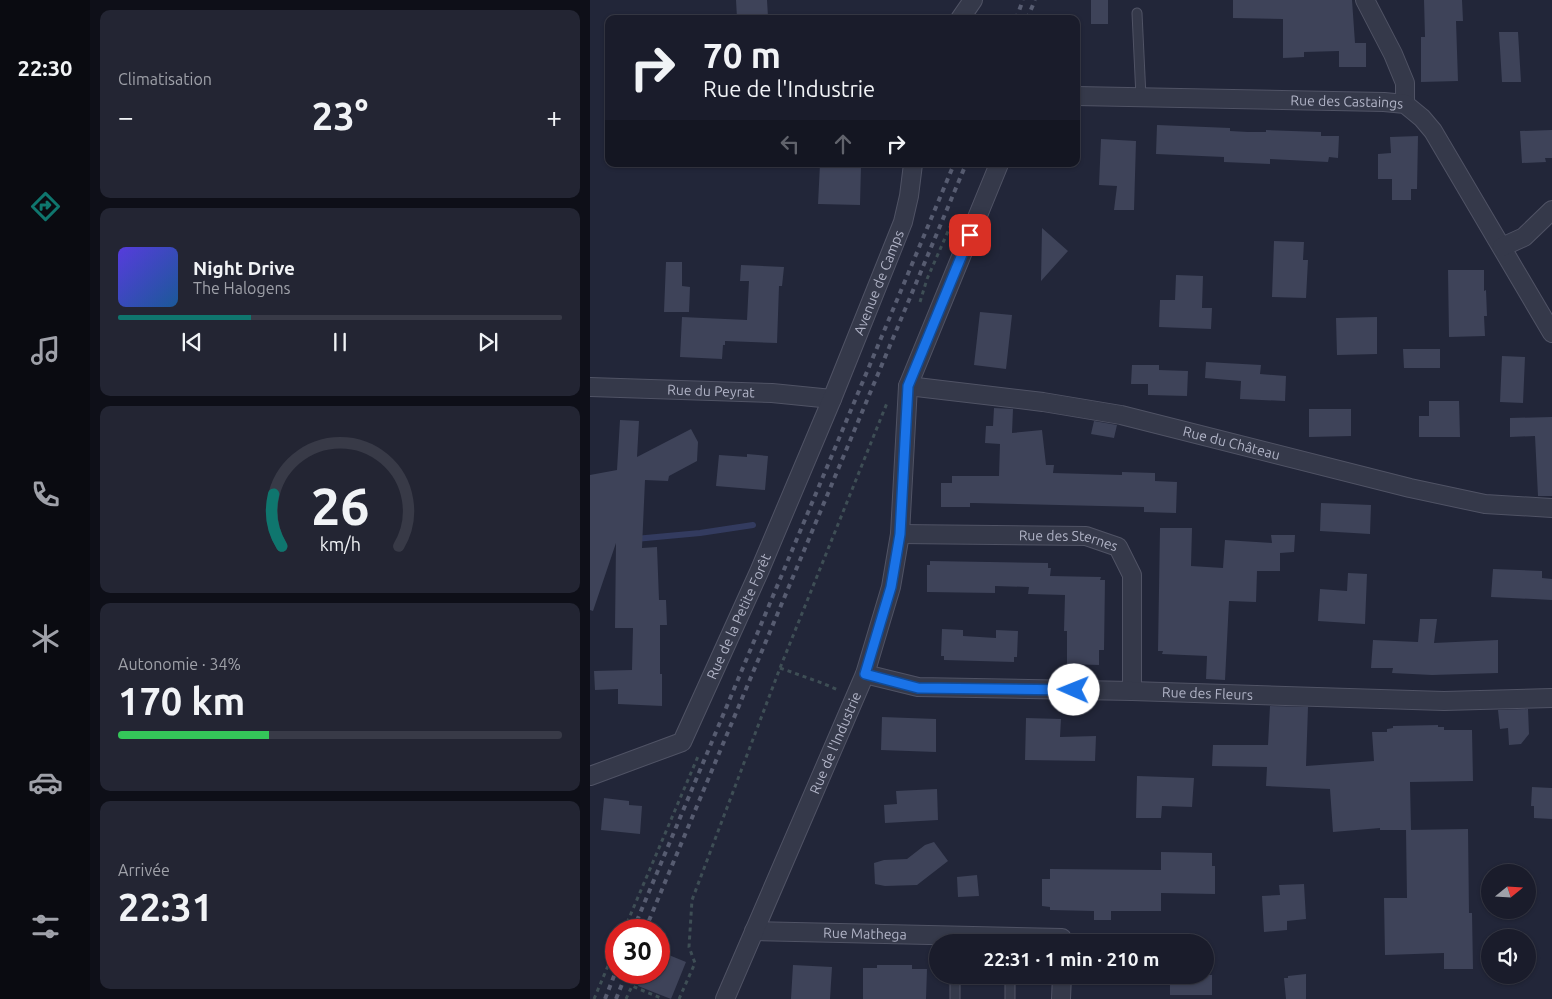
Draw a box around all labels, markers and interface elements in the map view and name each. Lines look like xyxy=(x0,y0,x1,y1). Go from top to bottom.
icon: right xyxy=(620,35,685,100)
text: 70 m xyxy=(703,35,781,75)
text: 22:30 xyxy=(17,55,73,80)
text: Climatisation xyxy=(118,70,212,88)
text: Rue de l'Industrie xyxy=(703,76,875,101)
street label: Rue des Castaings xyxy=(1290,92,1404,112)
text: 23° xyxy=(312,95,368,137)
text: − xyxy=(118,101,134,132)
text: + xyxy=(546,101,562,132)
icon: left xyxy=(776,130,804,158)
icon: ahead xyxy=(829,130,857,158)
icon: right xyxy=(882,130,910,158)
icon: directions xyxy=(28,189,63,224)
pin xyxy=(949,214,991,256)
icon: arrive xyxy=(956,221,984,249)
street label: Avenue de Camps xyxy=(851,228,907,337)
text: Night Drive xyxy=(193,257,295,279)
text: The Halogens xyxy=(193,279,291,297)
icon: previous xyxy=(178,328,206,356)
icon: pause xyxy=(326,328,354,356)
icon: next xyxy=(474,328,502,356)
icon: music xyxy=(28,333,63,368)
street label: Rue du Peyrat xyxy=(667,382,756,400)
street label: Rue du Château xyxy=(1181,423,1282,463)
icon: phone xyxy=(28,477,63,512)
text: 26 xyxy=(311,477,369,535)
street label: Rue des Sternes xyxy=(1019,527,1120,554)
text: km/h xyxy=(319,534,361,554)
street label: Rue de la Petite Forêt xyxy=(704,551,774,682)
icon: climate xyxy=(28,621,63,656)
text: Autonomie · 34% xyxy=(118,655,241,673)
position arrow xyxy=(1047,663,1099,715)
text: 170 km xyxy=(118,680,245,722)
street label: Rue des Fleurs xyxy=(1162,684,1253,703)
street label: Rue de l'Industrie xyxy=(806,689,864,796)
icon: car xyxy=(28,765,63,800)
text: Arrivée xyxy=(118,861,170,879)
north arrow xyxy=(1481,864,1536,919)
map controls xyxy=(1481,864,1536,984)
text: 22:31 xyxy=(118,886,213,928)
icon: filters xyxy=(28,909,63,944)
speed limit sign: 30 xyxy=(605,919,670,984)
street label: Rue Mathega xyxy=(823,925,907,942)
button: sound xyxy=(1481,929,1536,984)
text: 22:31 · 1 min · 210 m xyxy=(984,948,1159,970)

